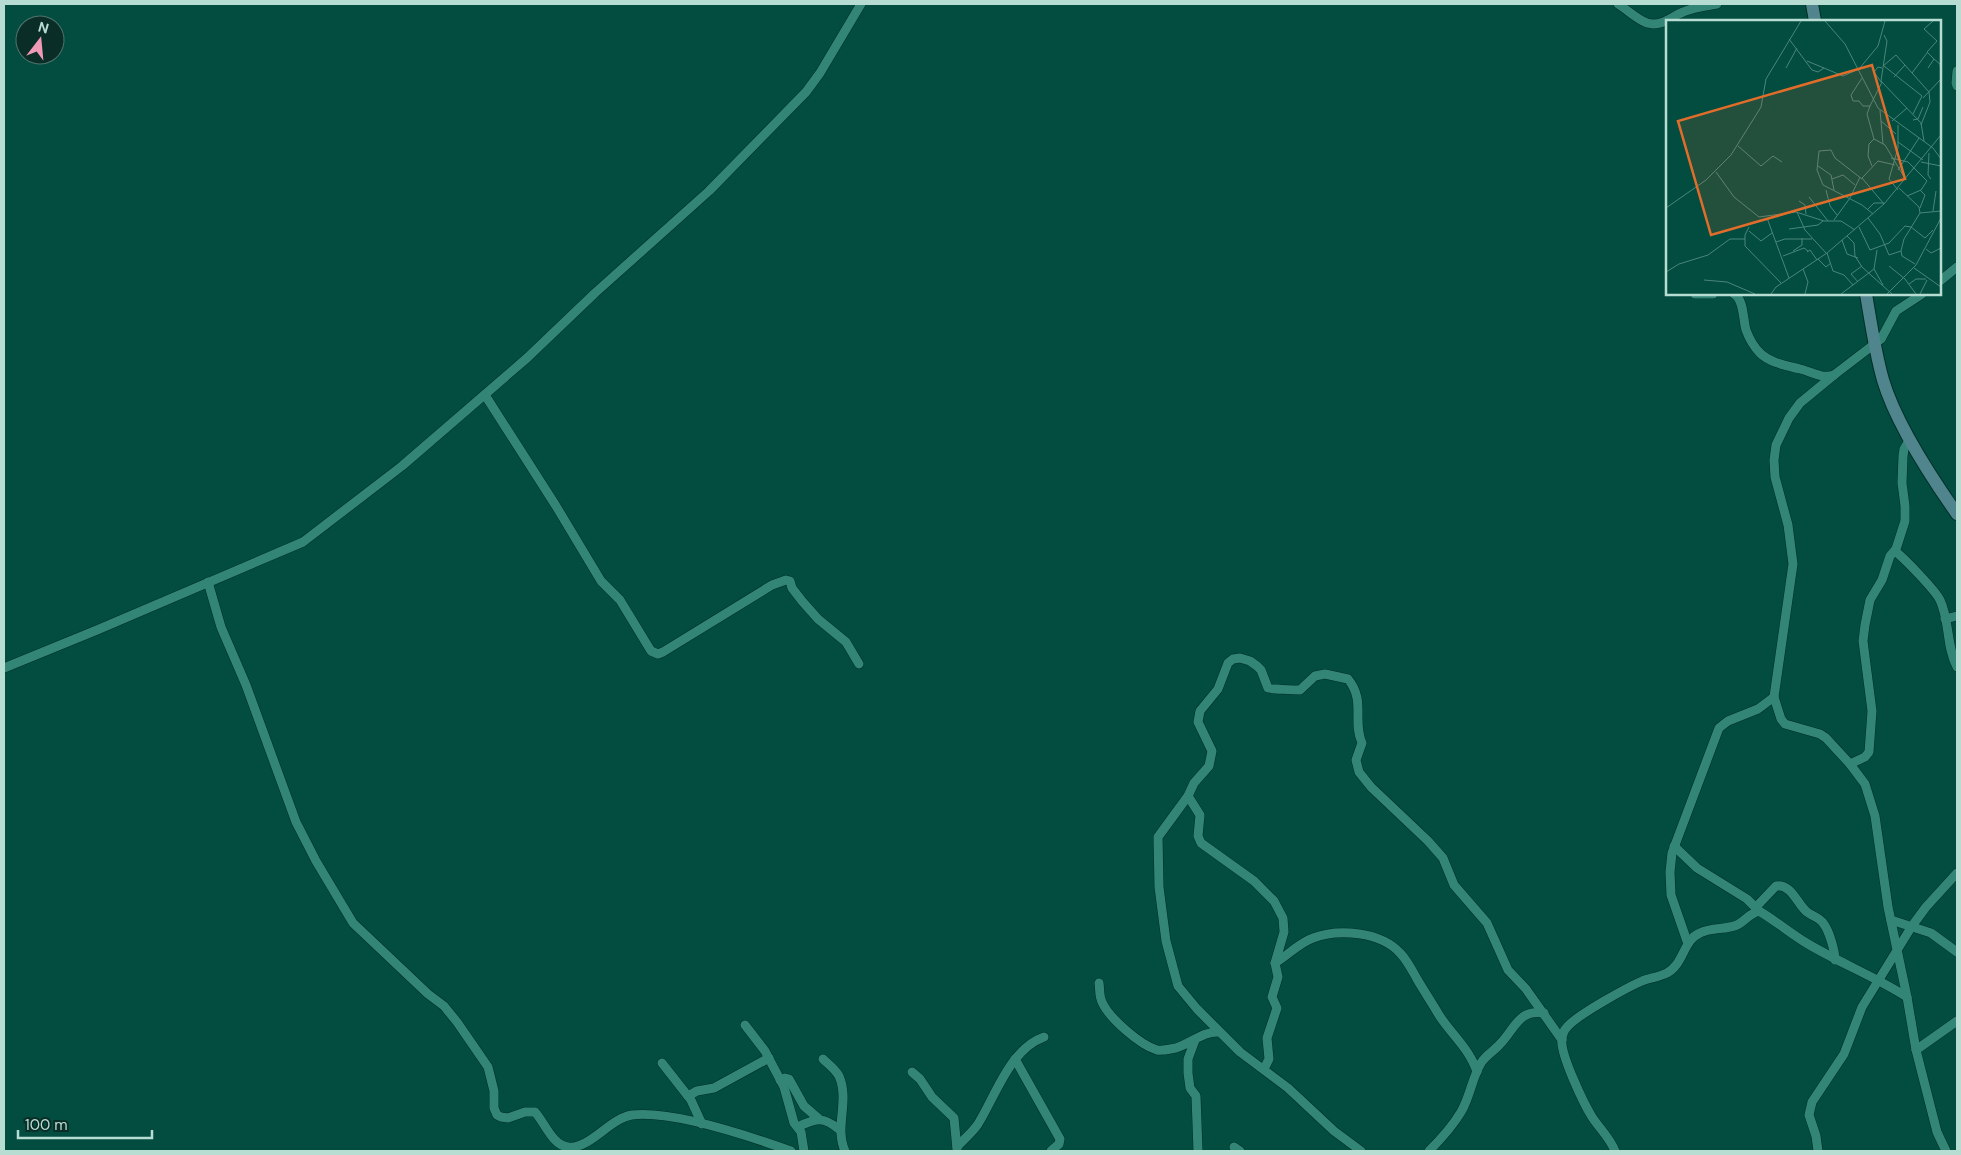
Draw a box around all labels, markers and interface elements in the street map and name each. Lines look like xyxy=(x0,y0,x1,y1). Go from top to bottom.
north arrow xyxy=(15,15,65,65)
text: N xyxy=(36,17,51,38)
inset map xyxy=(1666,20,1941,295)
scale bar xyxy=(18,1108,151,1140)
text: 100 m xyxy=(25,1115,68,1135)

